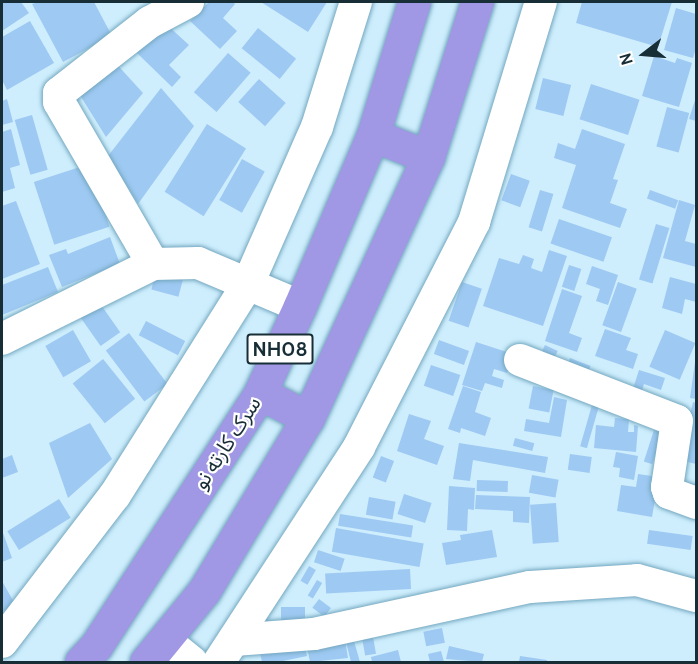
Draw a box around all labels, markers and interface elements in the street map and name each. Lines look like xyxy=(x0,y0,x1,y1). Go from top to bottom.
north arrow xyxy=(614,24,674,84)
text: N xyxy=(616,51,637,67)
road number: NH08 xyxy=(246,332,314,366)
street label: سرک کارته نو xyxy=(188,392,266,494)

